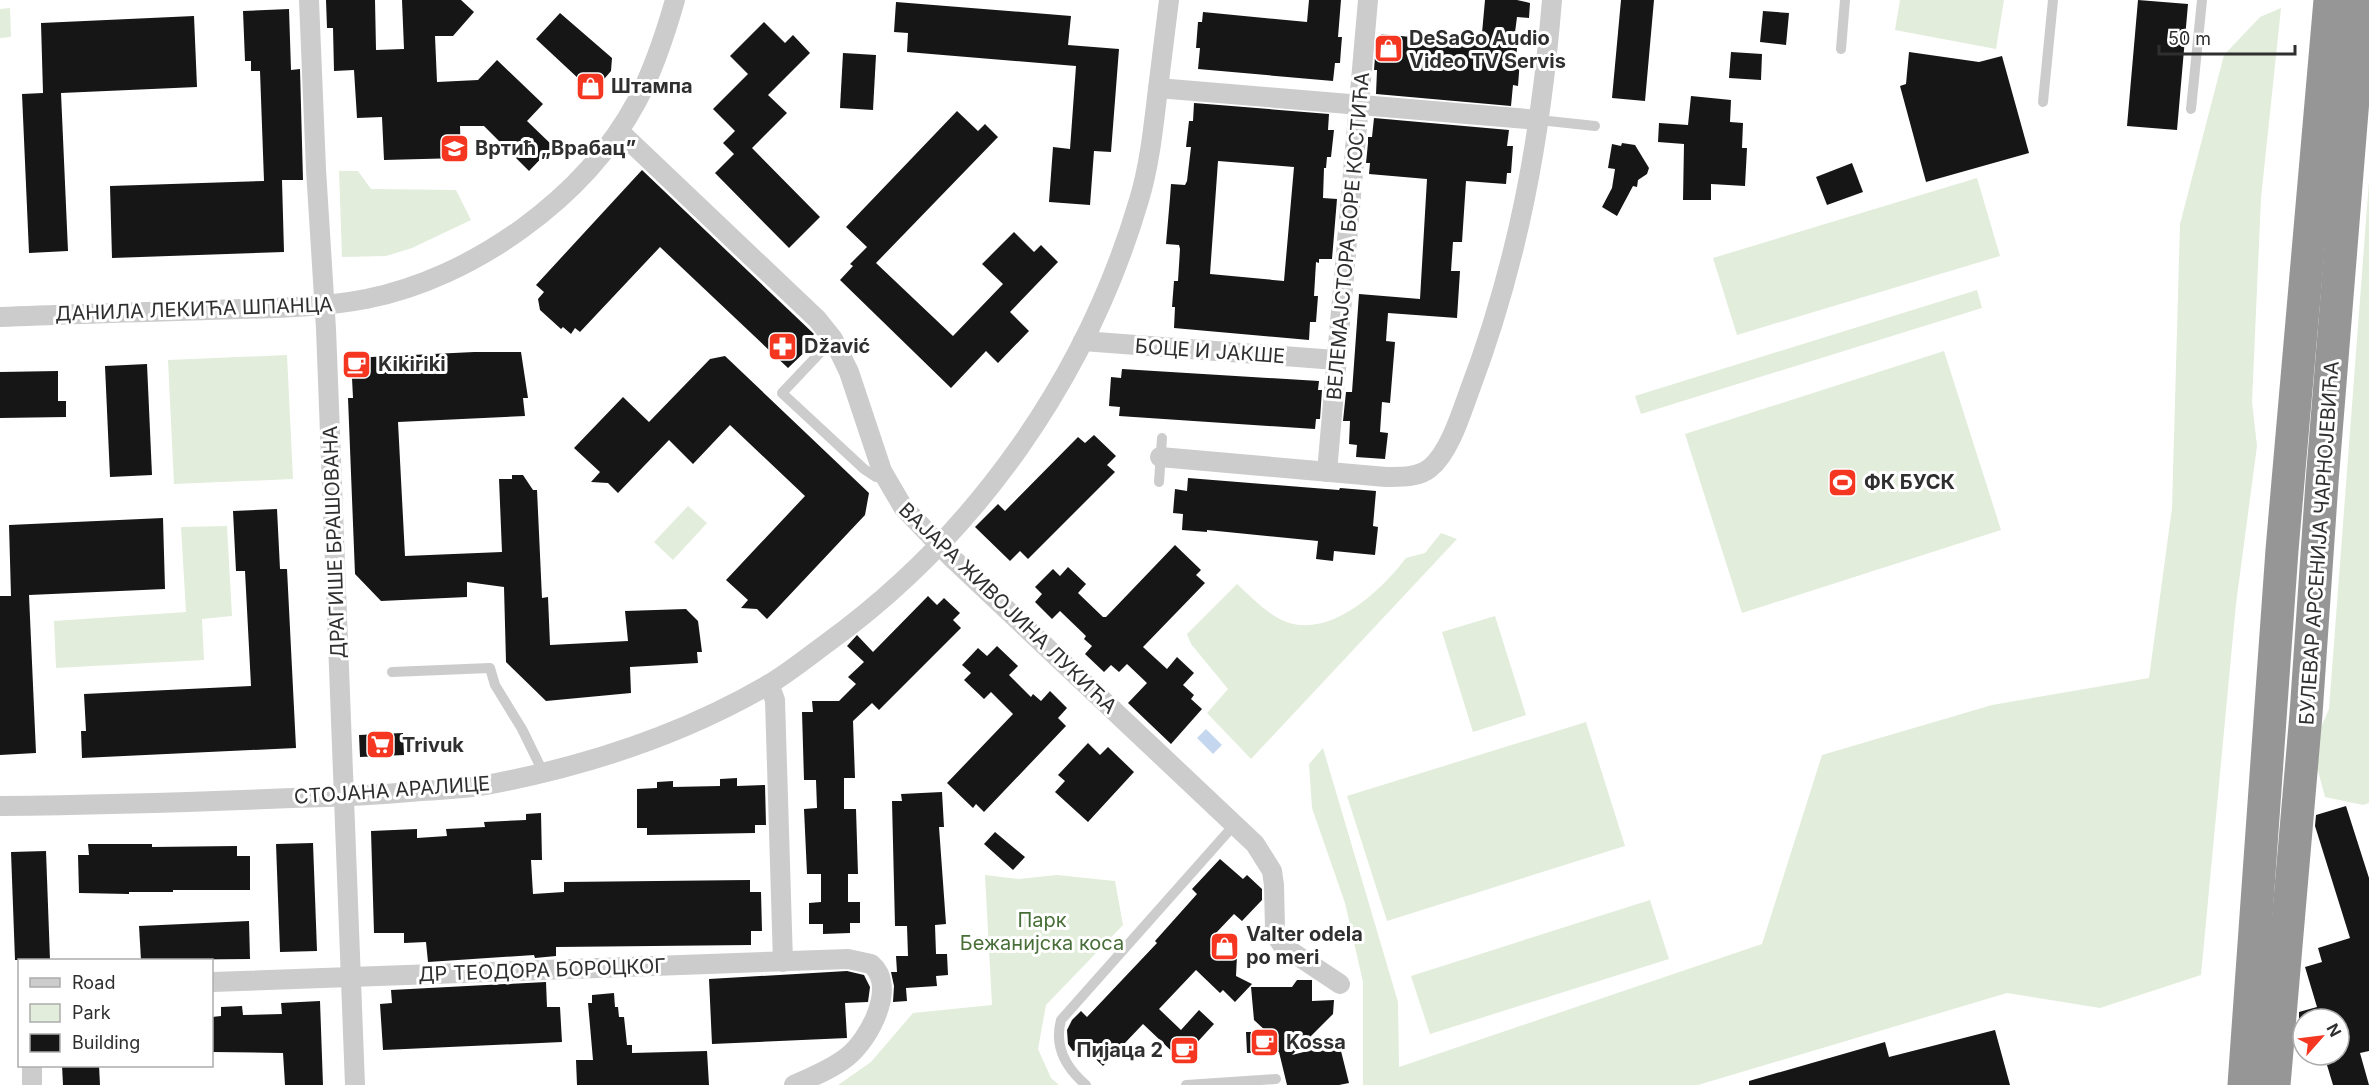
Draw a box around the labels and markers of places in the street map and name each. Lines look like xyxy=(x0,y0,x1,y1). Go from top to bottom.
place label: DeSaGo Audio Video TV Servis xyxy=(1409,26,1566,73)
shop icon: DeSaGo Audio Video TV Servis xyxy=(1372,33,1404,65)
shop icon: Штампа xyxy=(574,70,606,102)
place label: Штампа xyxy=(611,74,693,98)
school or university icon: Вртић „Врабац” xyxy=(438,132,470,164)
place label: Вртић „Врабац” xyxy=(475,136,636,160)
pharmacy icon: Džavić xyxy=(767,330,799,362)
place label: Džavić xyxy=(804,334,870,358)
cafe icon: Kikiriki xyxy=(341,348,373,380)
place label: Kikiriki xyxy=(378,352,446,376)
sports icon: ФК БУСК xyxy=(1827,466,1859,498)
place label: ФК БУСК xyxy=(1864,470,1955,494)
supermarket icon: Trivuk xyxy=(365,729,397,761)
place label: Trivuk xyxy=(402,733,464,757)
place label: Valter odela po meri xyxy=(1246,922,1363,969)
shop icon: Valter odela po meri xyxy=(1209,930,1241,962)
cafe icon: Kossa xyxy=(1249,1026,1281,1058)
place label: Kossa xyxy=(1286,1030,1346,1054)
cafe icon: Пијаца 2 xyxy=(1168,1034,1200,1066)
place label: Пијаца 2 xyxy=(1077,1038,1163,1062)

